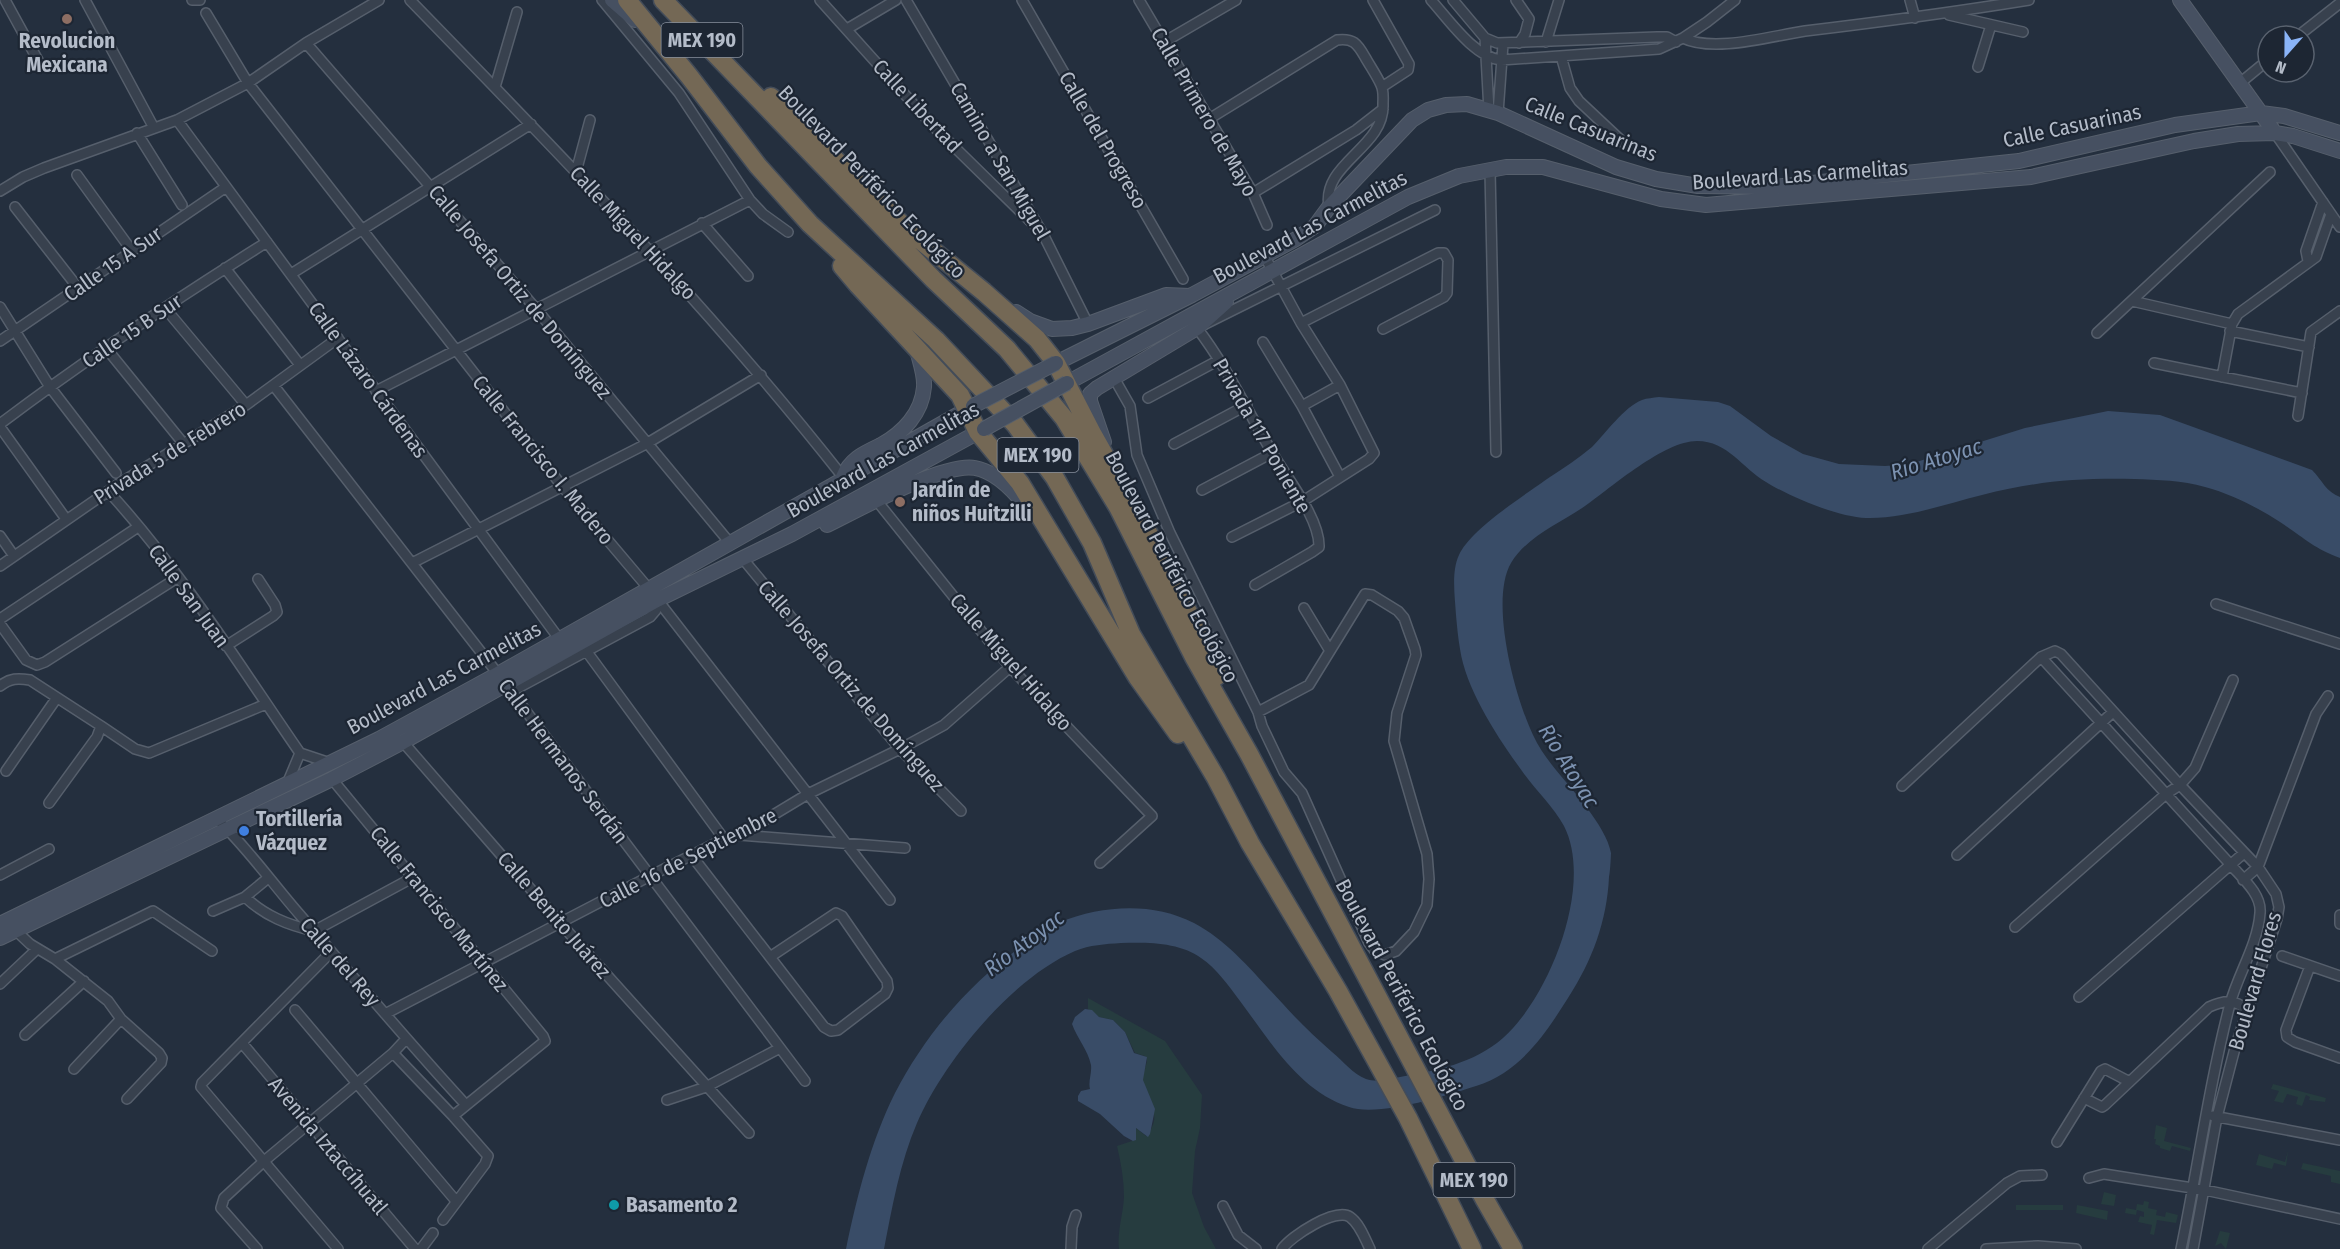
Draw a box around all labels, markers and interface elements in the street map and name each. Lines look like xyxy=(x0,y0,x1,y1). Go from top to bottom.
marker: Revolucion Mexicana xyxy=(60,12,74,26)
road number: MEX 190 xyxy=(662,23,742,57)
street label: Calle Primero de Mayo xyxy=(1145,23,1263,201)
north arrow xyxy=(2256,24,2316,84)
place label: Revolucion Mexicana xyxy=(19,28,115,78)
street label: Calle Libertad xyxy=(867,54,967,158)
text: N xyxy=(2273,57,2289,78)
street label: Calle del Progreso xyxy=(1053,67,1153,213)
street label: Camino a San Miguel xyxy=(944,77,1056,245)
street label: Boulevard Periférico Ecológico xyxy=(773,80,971,284)
street label: Calle Casuarinas xyxy=(1521,91,1661,167)
street label: Calle Casuarinas xyxy=(2001,99,2143,153)
street label: Boulevard Las Carmelitas xyxy=(1691,154,1909,196)
street label: Calle Miguel Hidalgo xyxy=(564,160,702,306)
street label: Boulevard Las Carmelitas xyxy=(1209,165,1411,289)
street label: Calle Josefa Ortiz de Domínguez xyxy=(423,180,617,404)
street label: Calle 15 A Sur xyxy=(59,220,168,307)
street label: Calle 15 B Sur xyxy=(77,288,187,374)
street label: Calle Lázaro Cárdenas xyxy=(303,297,433,463)
street label: Privada 117 Poniente xyxy=(1207,354,1317,518)
street label: Calle Francisco I. Madero xyxy=(467,370,619,550)
street label: Privada 5 de Febrero xyxy=(89,396,251,510)
street label: Boulevard Las Carmelitas xyxy=(782,396,984,524)
water label: Río Atoyac xyxy=(1887,432,1986,486)
road number: MEX 190 xyxy=(998,438,1078,472)
street label: Boulevard Periférico Ecológico xyxy=(1100,447,1244,687)
place label: Jardín de niños Huitzilli xyxy=(911,477,1032,527)
marker: Jardín de niños Huitzilli xyxy=(893,495,907,509)
street label: Calle San Juan xyxy=(143,539,235,653)
street label: Calle Josefa Ortiz de Domínguez xyxy=(752,575,950,797)
street label: Calle Miguel Hidalgo xyxy=(944,588,1078,736)
street label: Boulevard Las Carmelitas xyxy=(343,616,545,740)
street label: Calle Hermanos Serdán xyxy=(492,673,634,849)
water label: Río Atoyac xyxy=(1533,719,1606,814)
street label: Calle 16 de Septiembre xyxy=(595,802,781,914)
place label: Tortillería Vázquez xyxy=(255,806,342,856)
street label: Calle Francisco Martínez xyxy=(364,821,514,997)
marker: Tortillería Vázquez xyxy=(237,824,251,838)
street label: Calle Benito Juárez xyxy=(492,846,616,984)
street label: Boulevard Periférico Ecológico xyxy=(1330,875,1474,1115)
water label: Río Atoyac xyxy=(978,904,1070,982)
street label: Boulevard Flores xyxy=(2223,909,2287,1053)
street label: Calle del Rey xyxy=(294,912,386,1012)
street label: Avenida Iztaccíhuatl xyxy=(263,1072,394,1221)
road number: MEX 190 xyxy=(1434,1163,1514,1197)
place label: Basamento 2 xyxy=(626,1192,738,1218)
marker: Basamento 2 xyxy=(607,1198,621,1212)

